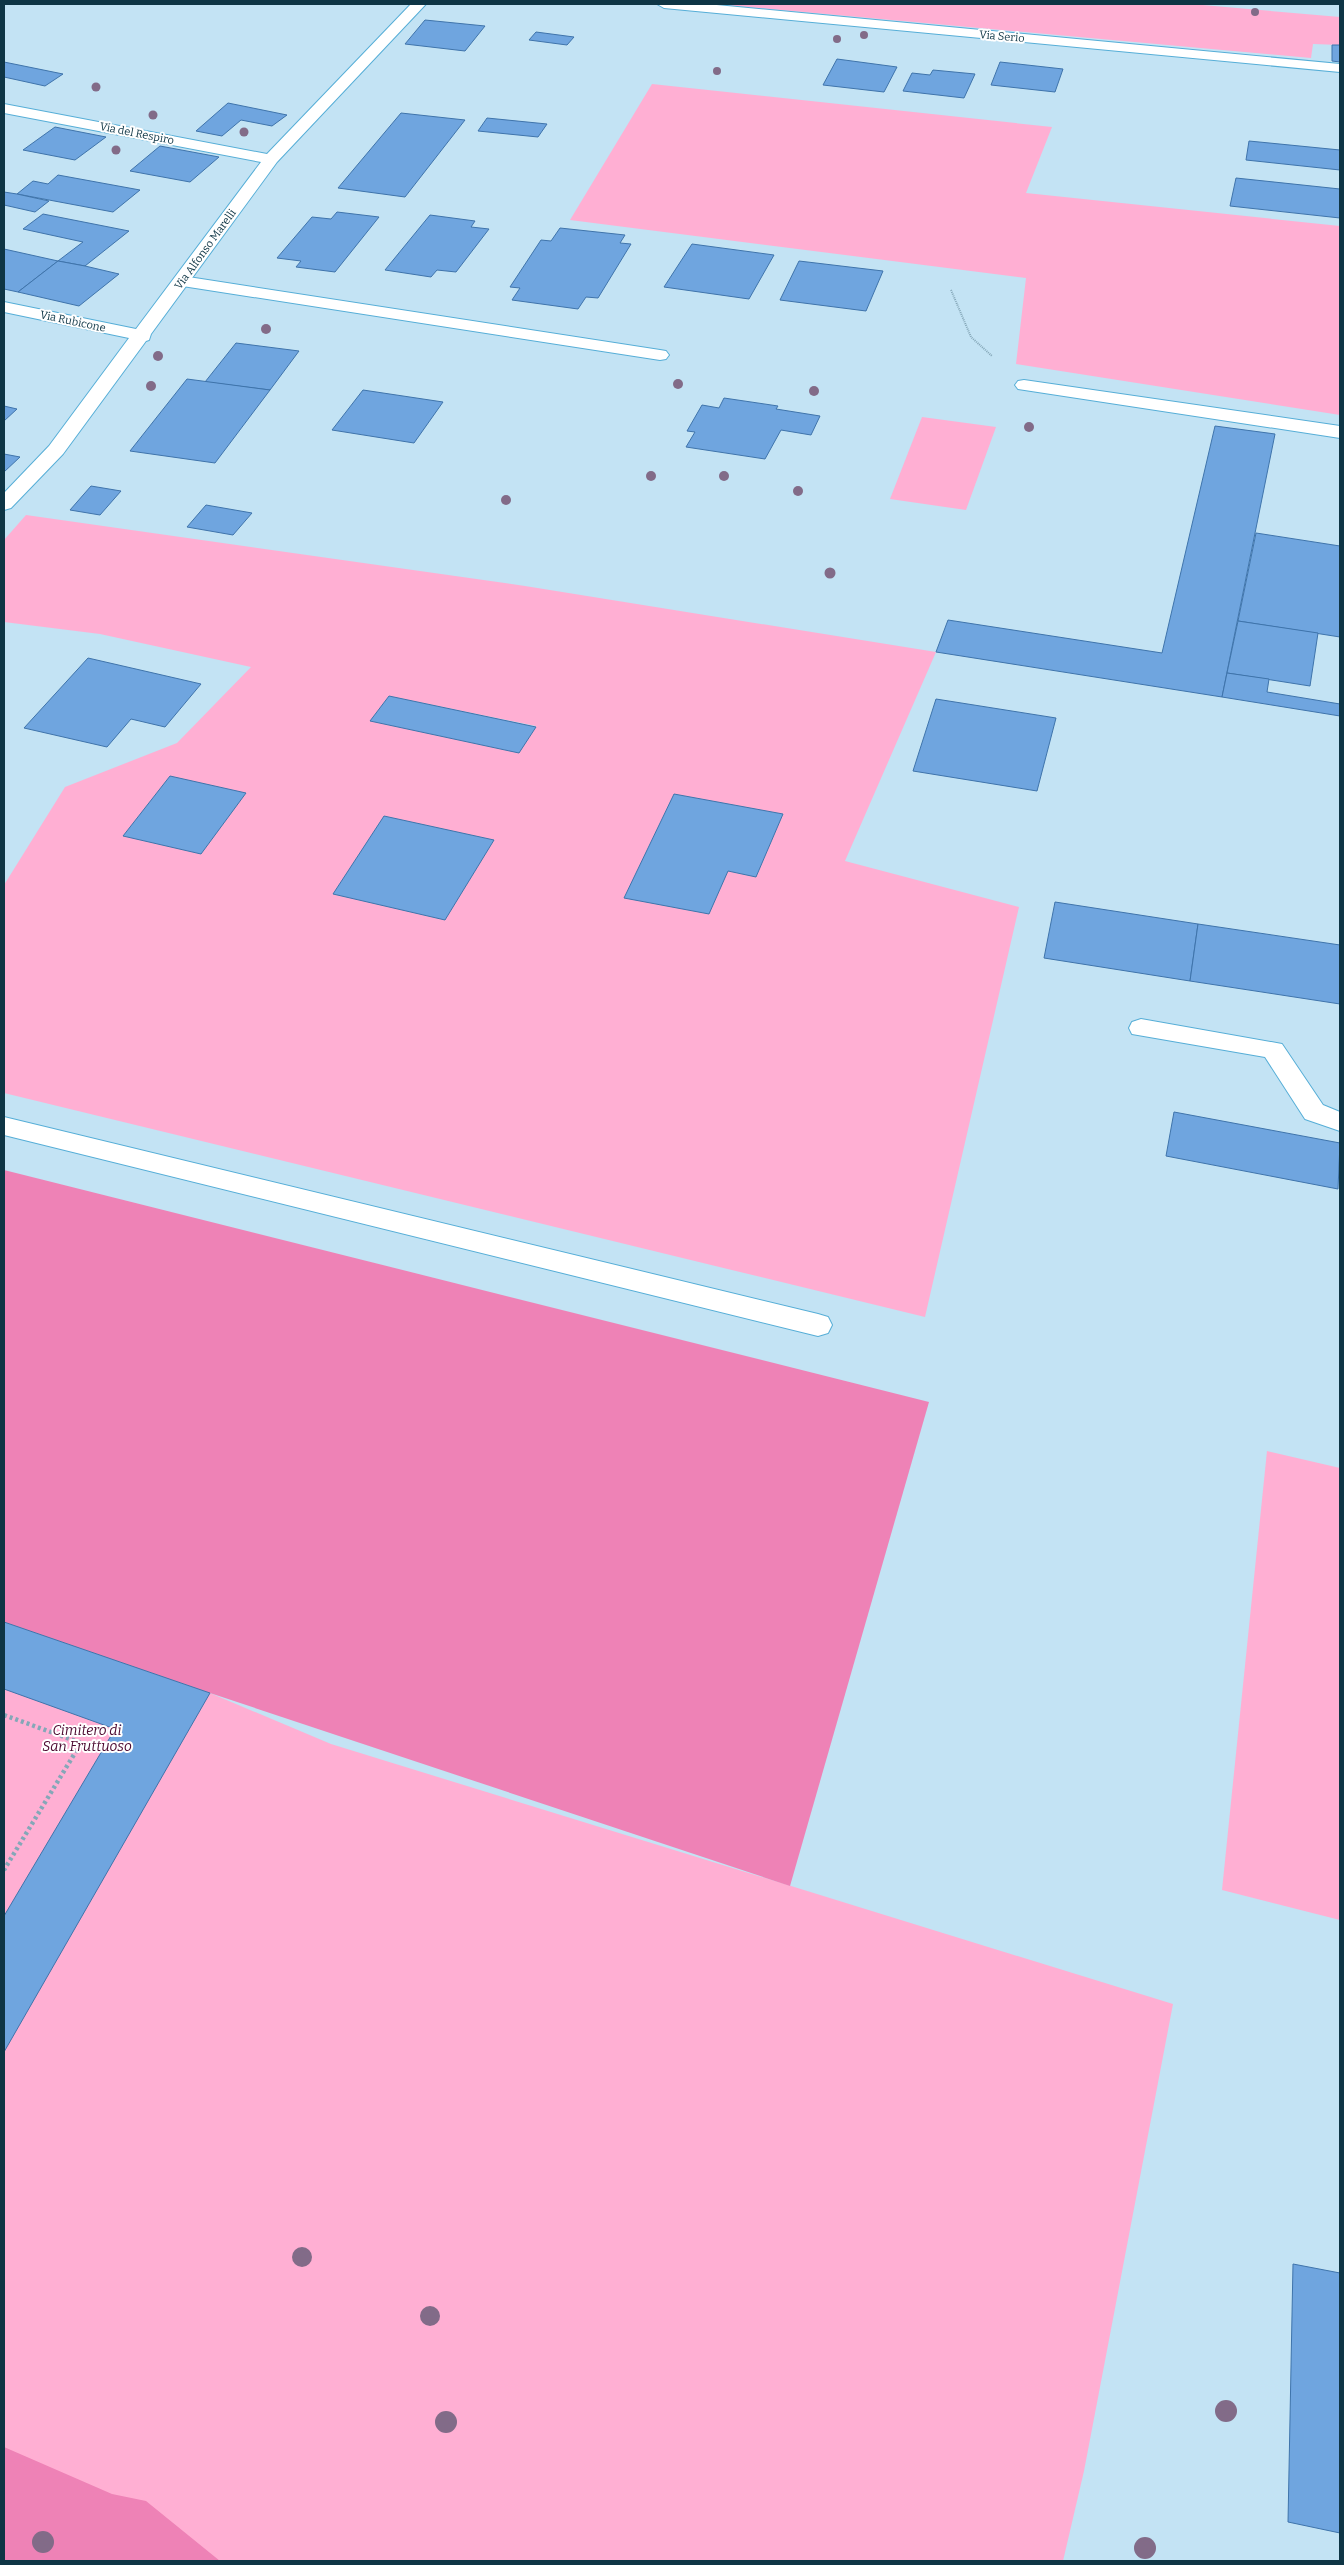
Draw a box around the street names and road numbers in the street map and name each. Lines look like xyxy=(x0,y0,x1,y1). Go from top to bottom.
street label: Via Serio xyxy=(979,28,1025,45)
street label: Via del Respiro xyxy=(99,120,175,147)
street label: Via Alfonso Marelli xyxy=(172,206,239,292)
street label: Via Rubicone xyxy=(39,308,107,335)

